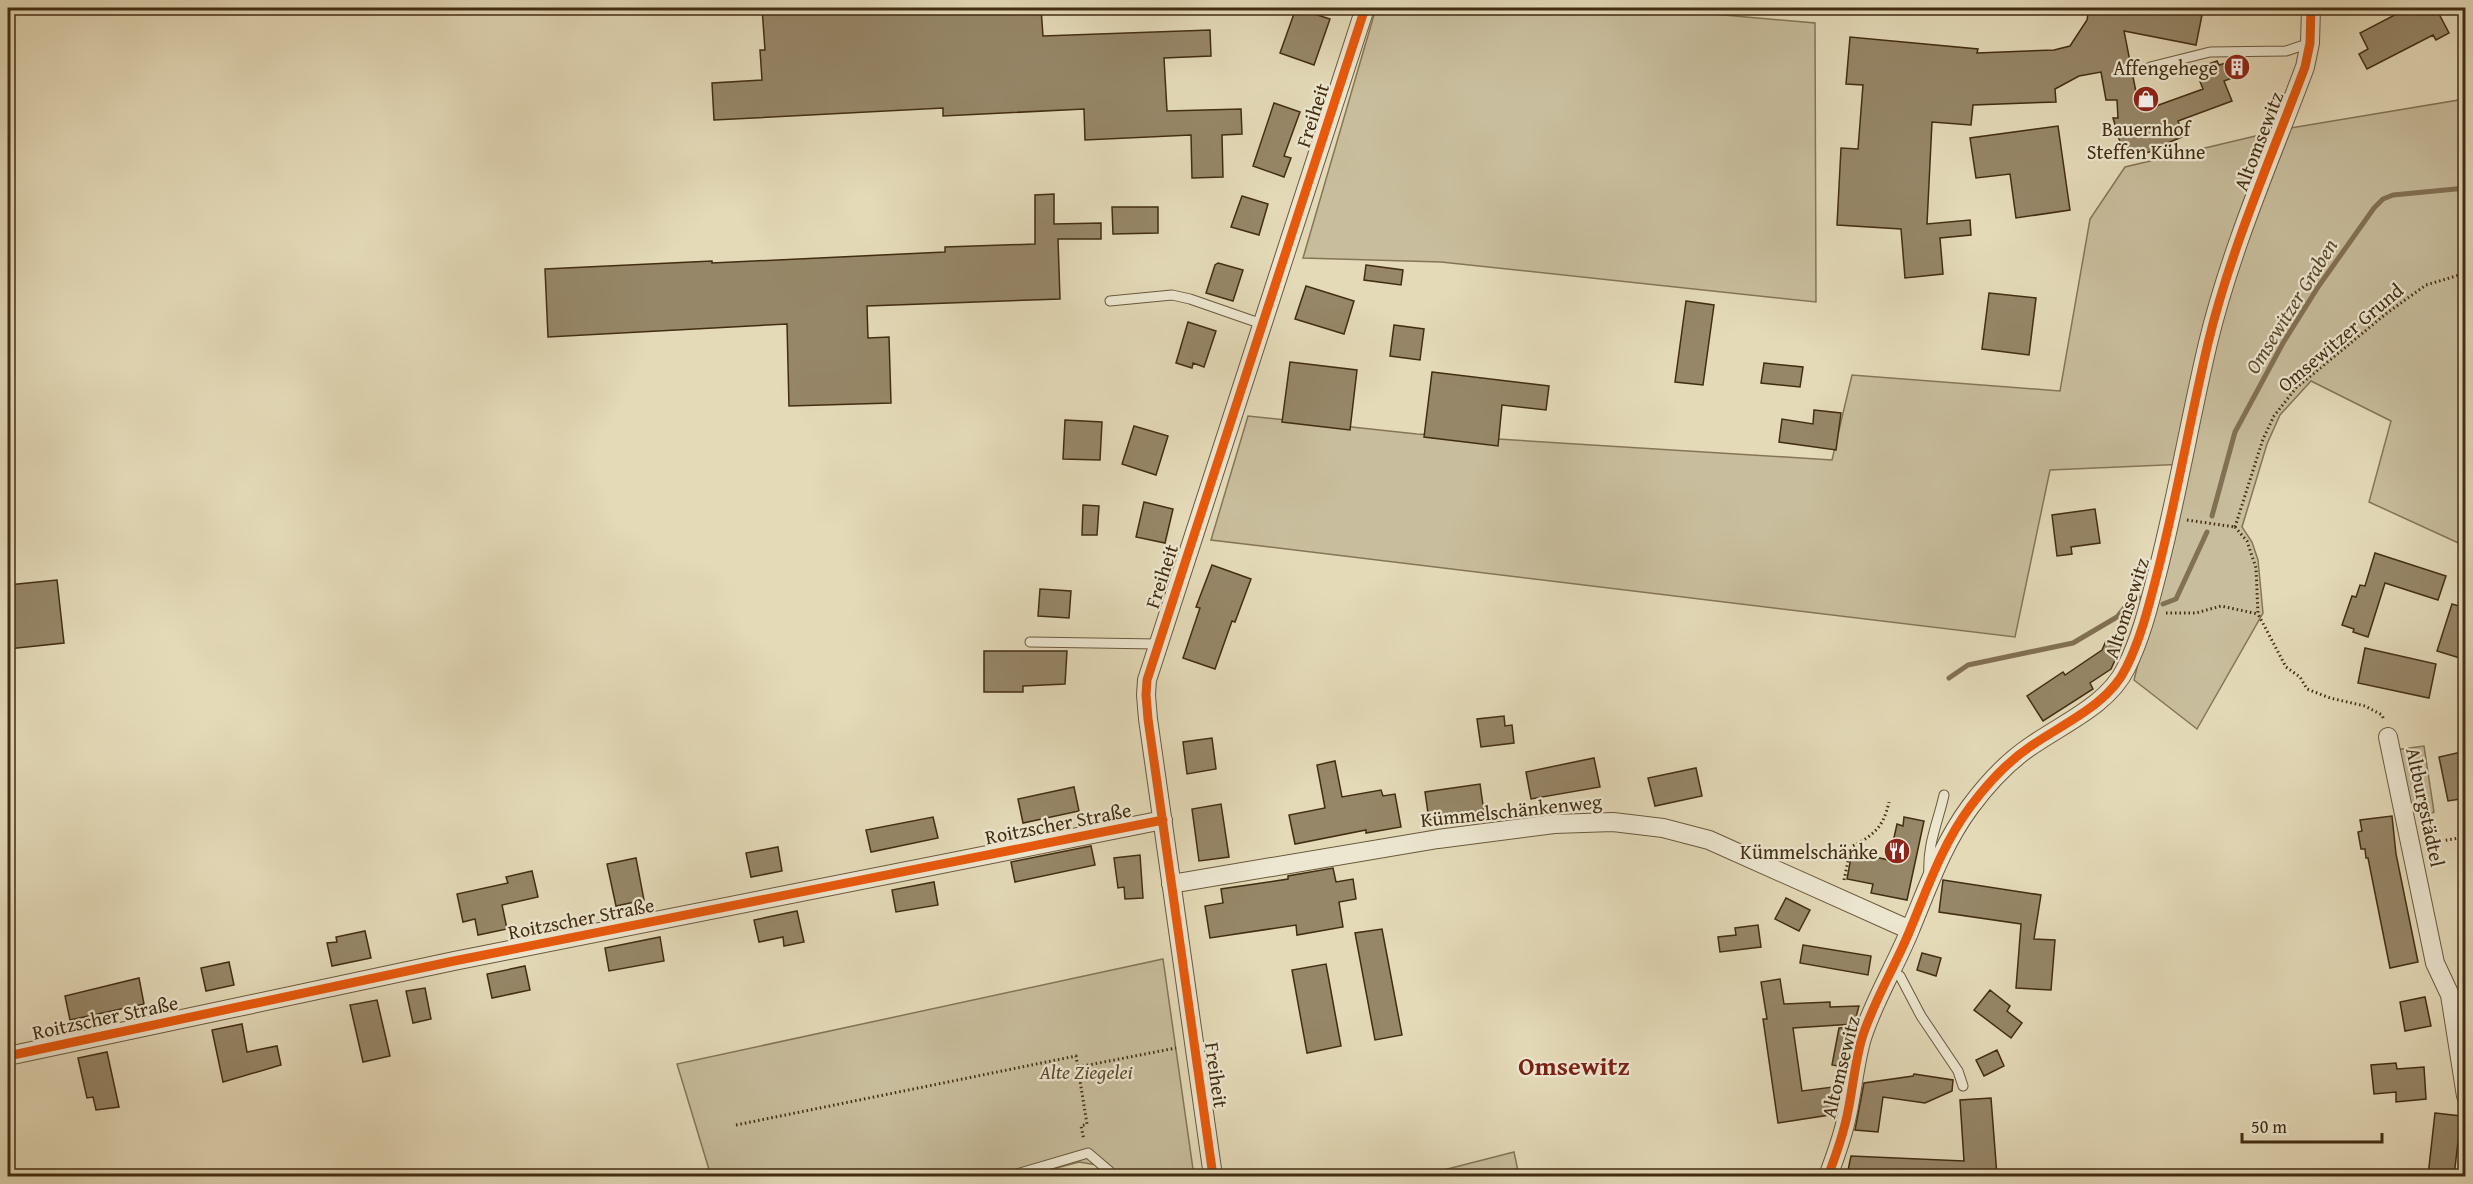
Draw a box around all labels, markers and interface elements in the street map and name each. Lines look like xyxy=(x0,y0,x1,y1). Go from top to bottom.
building icon: Affengehege xyxy=(2222,52,2252,82)
place label: Affengehege xyxy=(2113,53,2218,82)
street label: Freiheit xyxy=(1288,79,1336,151)
shop icon: Bauernhof Steffen Kühne xyxy=(2131,84,2161,114)
street label: Altomsewitz xyxy=(2226,87,2290,195)
place label: Bauernhof Steffen Kühne xyxy=(2087,114,2205,166)
water label: Omsewitzer Graben xyxy=(2237,232,2345,380)
street label: Omsewitzer Grund xyxy=(2271,275,2409,398)
street label: Freiheit xyxy=(1137,540,1185,612)
street label: Altomsewitz xyxy=(2096,554,2156,662)
street label: Altburgstädtel xyxy=(2399,745,2453,870)
street label: Kümmelschänkenweg xyxy=(1419,786,1603,834)
street label: Roitzscher Straße xyxy=(982,795,1134,851)
restaurant icon: Kümmelschänke xyxy=(1882,836,1912,866)
place label: Kümmelschänke xyxy=(1740,837,1878,866)
street label: Roitzscher Straße xyxy=(505,890,657,946)
street label: Roitzscher Straße xyxy=(29,987,181,1047)
street label: Altomsewitz xyxy=(1813,1013,1867,1121)
street label: Freiheit xyxy=(1198,1040,1236,1110)
district label: Omsewitz xyxy=(1518,1046,1630,1085)
park label: Alte Ziegelei xyxy=(1038,1057,1133,1086)
scale bar xyxy=(2242,1106,2382,1144)
text: 50 m xyxy=(2251,1113,2287,1140)

